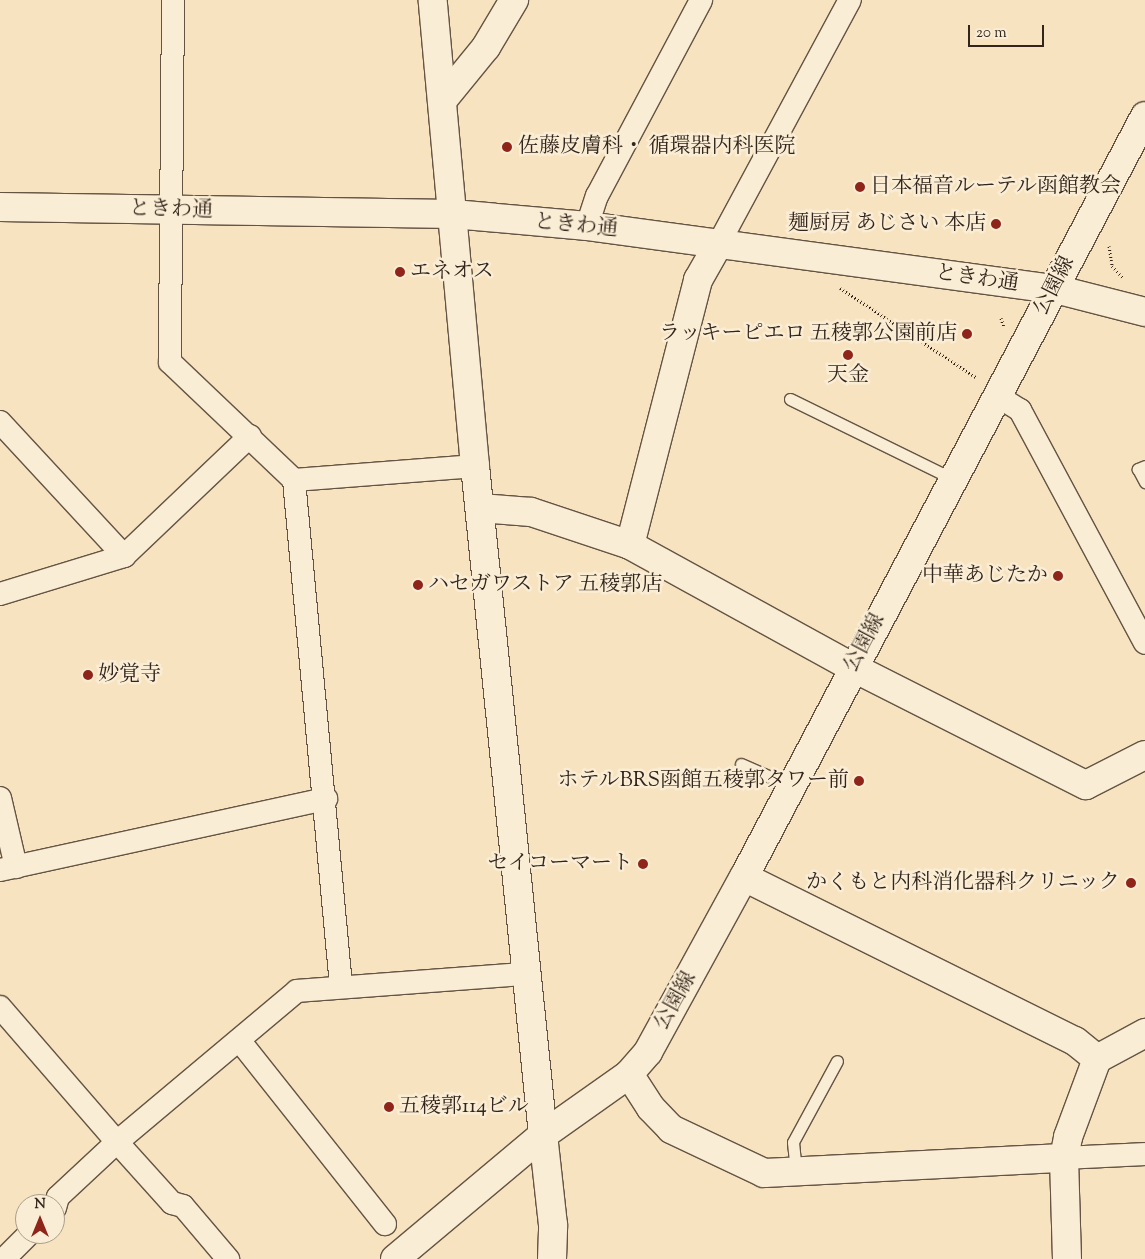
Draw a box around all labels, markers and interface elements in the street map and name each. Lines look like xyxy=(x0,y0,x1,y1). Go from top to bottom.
scale bar xyxy=(970,15,1046,47)
text: 20 m xyxy=(976,23,1007,44)
place label: 佐藤皮膚科・ 循環器内科医院 xyxy=(518,134,795,160)
marker: 佐藤皮膚科・ 循環器内科医院 xyxy=(500,140,514,154)
place label: 日本福音ルーテル函館教会 xyxy=(870,174,1122,200)
marker: 日本福音ルーテル函館教会 xyxy=(854,181,866,193)
street label: ときわ通 xyxy=(129,197,213,223)
street label: ときわ通 xyxy=(533,210,619,242)
place label: 麺厨房 あじさい 本店 xyxy=(788,211,986,237)
marker: 麺厨房 あじさい 本店 xyxy=(990,218,1002,230)
street label: 公園線 xyxy=(1029,252,1081,320)
place label: エネオス xyxy=(410,259,494,285)
street label: ときわ通 xyxy=(934,261,1020,297)
marker: エネオス xyxy=(394,266,406,278)
place label: ラッキーピエロ 五稜郭公園前店 xyxy=(659,321,957,347)
marker: ラッキーピエロ 五稜郭公園前店 xyxy=(961,328,973,340)
marker: 天金 xyxy=(842,349,854,361)
place label: 天金 xyxy=(827,363,869,389)
place label: 中華あじたか xyxy=(922,563,1048,589)
marker: 中華あじたか xyxy=(1052,570,1064,582)
place label: ハセガワストア 五稜郭店 xyxy=(428,572,663,598)
marker: ハセガワストア 五稜郭店 xyxy=(412,579,424,591)
street label: 公園線 xyxy=(839,609,891,677)
place label: 妙覚寺 xyxy=(98,662,161,688)
marker: 妙覚寺 xyxy=(82,669,94,681)
place label: ホテルBRS函館五稜郭タワー前 xyxy=(556,768,849,794)
marker: ホテルBRS函館五稜郭タワー前 xyxy=(853,775,865,787)
place label: セイコーマート xyxy=(486,851,633,877)
marker: セイコーマート xyxy=(637,858,649,870)
place label: かくもと内科消化器科クリニック xyxy=(805,870,1120,896)
marker: かくもと内科消化器科クリニック xyxy=(1124,876,1138,890)
street label: 公園線 xyxy=(650,967,702,1035)
place label: 五稜郭114ビル xyxy=(399,1094,529,1120)
marker: 五稜郭114ビル xyxy=(383,1101,395,1113)
north arrow xyxy=(15,1194,65,1244)
text: N xyxy=(34,1195,46,1215)

